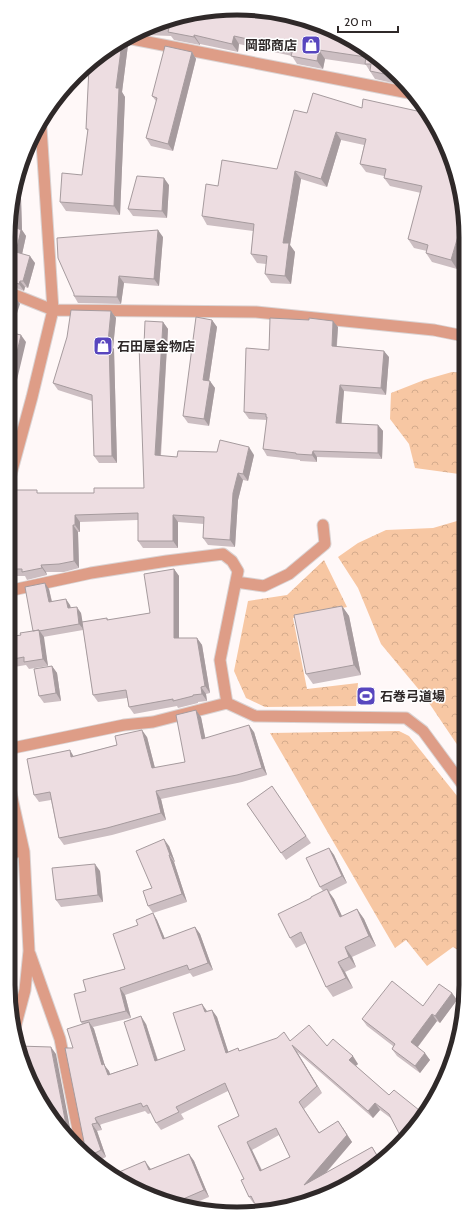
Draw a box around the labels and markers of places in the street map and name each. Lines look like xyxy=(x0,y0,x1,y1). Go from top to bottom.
shop icon: 岡部商店 xyxy=(300,34,322,56)
place label: 岡部商店 xyxy=(245,37,297,53)
shop icon: 石田屋金物店 xyxy=(92,335,114,357)
place label: 石田屋金物店 xyxy=(117,338,195,354)
sports icon: 石巻弓道場 xyxy=(355,685,377,707)
place label: 石巻弓道場 xyxy=(380,688,445,704)

